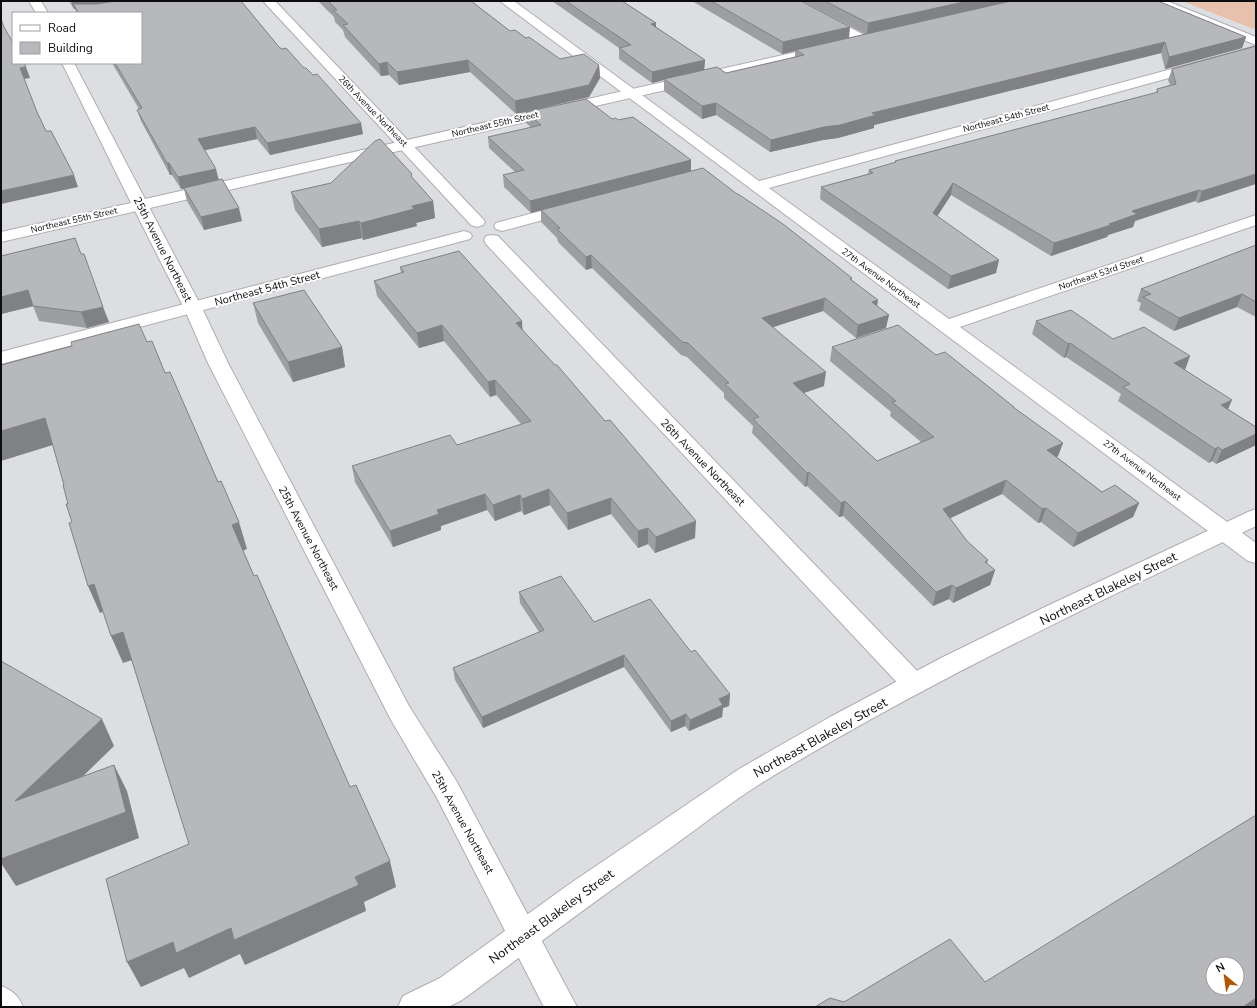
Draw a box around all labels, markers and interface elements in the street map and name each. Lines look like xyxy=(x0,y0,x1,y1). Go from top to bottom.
legend xyxy=(12,12,142,64)
text: Road xyxy=(48,20,76,36)
text: Building xyxy=(48,40,93,56)
street label: 26th Avenue Northeast xyxy=(336,73,411,150)
street label: Northeast 54th Street xyxy=(962,101,1051,135)
street label: Northeast 55th Street xyxy=(450,108,540,140)
street label: 25th Avenue Northeast xyxy=(130,194,196,304)
street label: Northeast 55th Street xyxy=(29,204,119,236)
street label: 27th Avenue Northeast xyxy=(839,245,924,311)
street label: Northeast 53rd Street xyxy=(1057,253,1146,293)
street label: Northeast 54th Street xyxy=(213,267,322,310)
street label: 26th Avenue Northeast xyxy=(657,416,748,509)
street label: 27th Avenue Northeast xyxy=(1101,437,1184,504)
street label: 25th Avenue Northeast xyxy=(275,484,342,593)
street label: Northeast Blakeley Street xyxy=(1037,548,1180,630)
street label: Northeast Blakeley Street xyxy=(750,693,891,782)
street label: 25th Avenue Northeast xyxy=(428,768,497,877)
street label: Northeast Blakeley Street xyxy=(485,865,618,968)
north arrow xyxy=(1205,956,1245,996)
text: N xyxy=(1213,959,1228,976)

